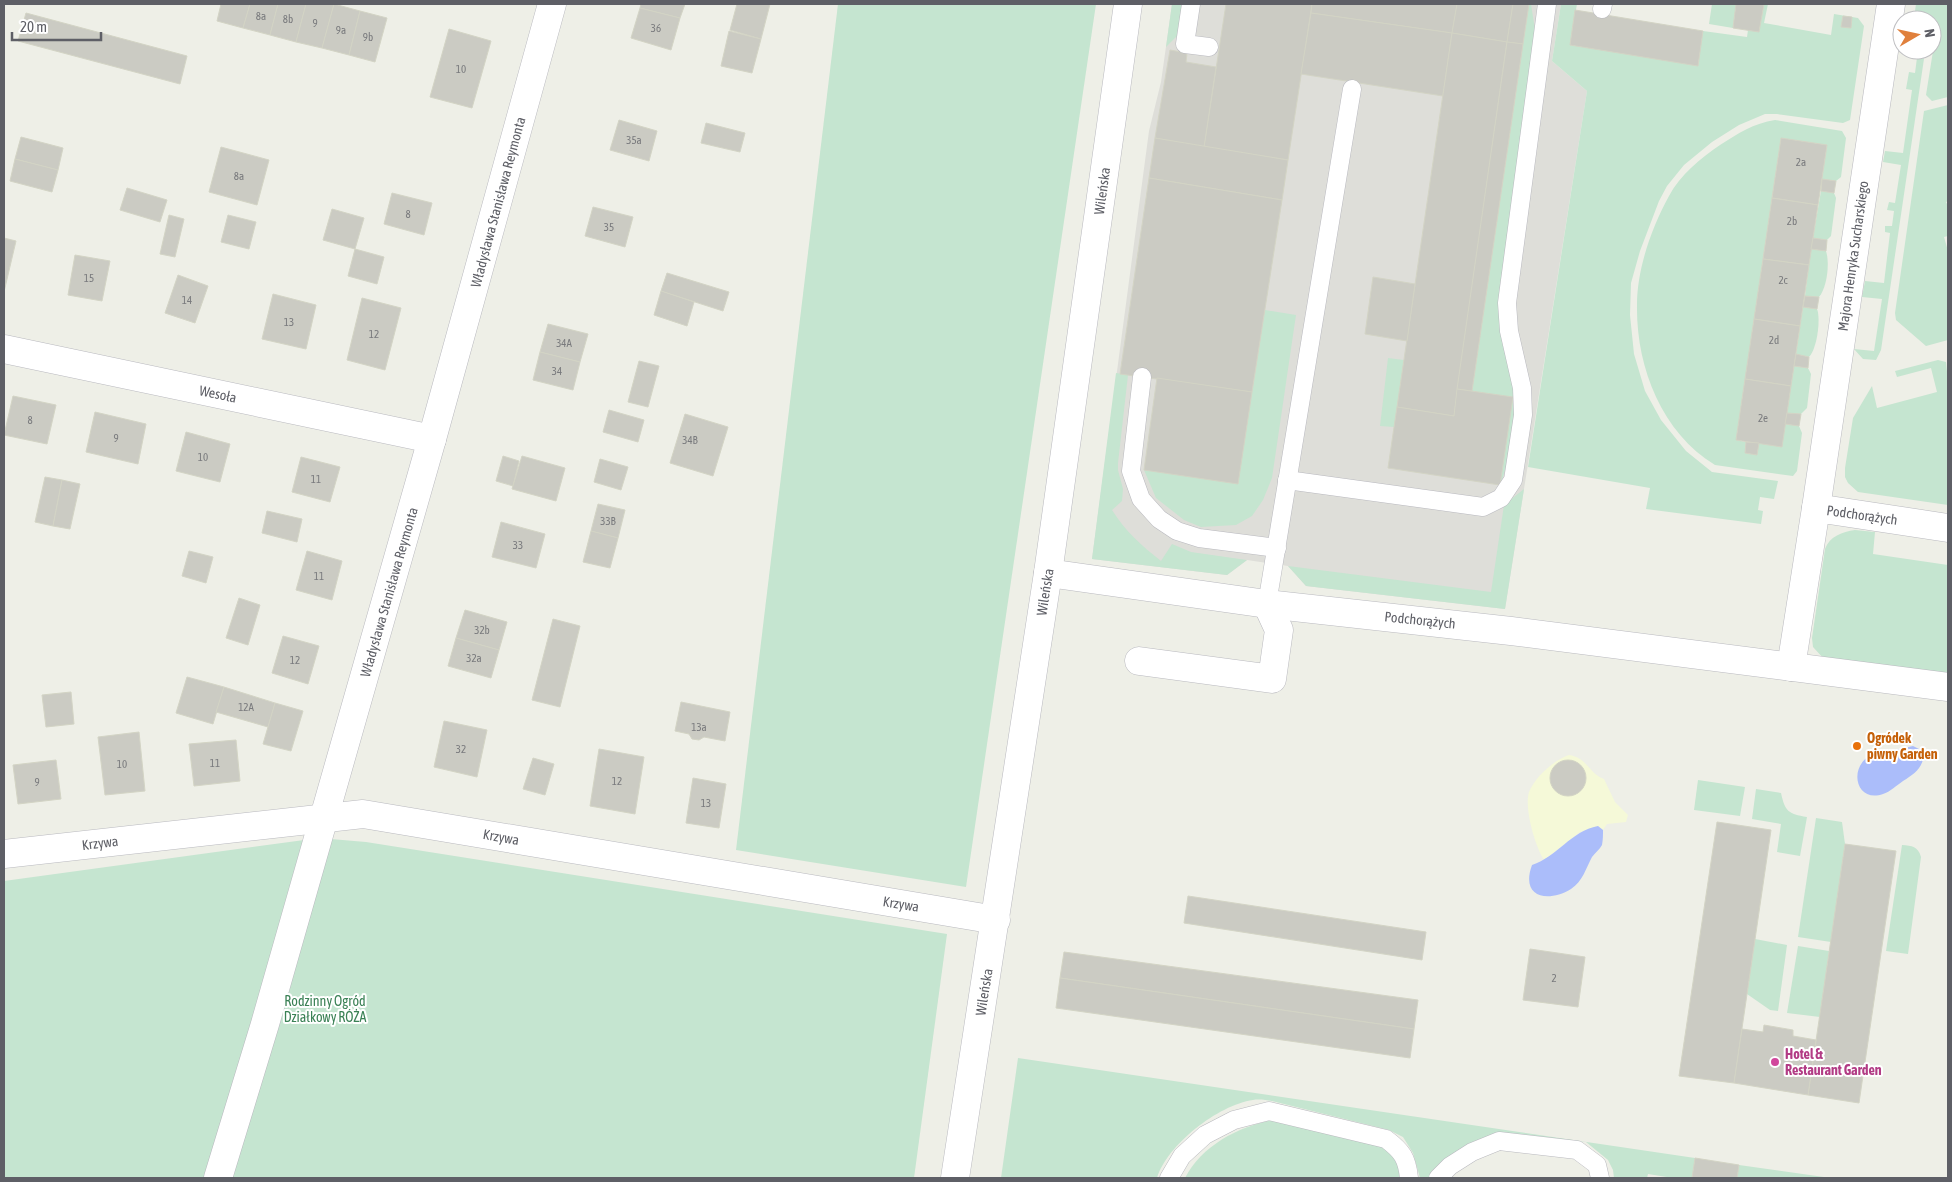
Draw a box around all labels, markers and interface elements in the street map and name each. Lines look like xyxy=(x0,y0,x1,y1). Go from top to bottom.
scale bar xyxy=(12,10,101,42)
house number: 8a xyxy=(256,10,266,22)
north arrow xyxy=(1892,10,1942,60)
house number: 8b xyxy=(283,13,293,25)
house number: 9 xyxy=(312,17,318,29)
text: 20 m xyxy=(20,18,47,35)
house number: 36 xyxy=(651,22,661,34)
house number: 9a xyxy=(336,24,346,36)
text: N xyxy=(1921,28,1938,38)
house number: 9b xyxy=(363,31,373,43)
house number: 10 xyxy=(456,63,466,75)
street label: Władysława Stanisława Reymonta xyxy=(468,115,528,289)
house number: 35a xyxy=(626,134,642,146)
house number: 2a xyxy=(1796,156,1806,168)
street label: Wileńska xyxy=(1091,166,1113,216)
house number: 8a xyxy=(234,170,244,182)
street label: Majora Henryka Sucharskiego xyxy=(1835,180,1871,332)
house number: 8 xyxy=(405,208,411,220)
house number: 2b xyxy=(1787,215,1797,227)
house number: 35 xyxy=(604,221,614,233)
house number: 15 xyxy=(84,272,94,284)
house number: 2c xyxy=(1778,274,1789,286)
house number: 14 xyxy=(182,294,192,306)
house number: 13 xyxy=(284,316,294,328)
house number: 12 xyxy=(369,328,379,340)
house number: 2d xyxy=(1769,334,1779,346)
house number: 34A xyxy=(556,337,572,349)
house number: 34 xyxy=(552,365,562,377)
street label: Wesoła xyxy=(198,382,238,406)
house number: 2e xyxy=(1758,412,1768,424)
house number: 8 xyxy=(27,414,33,426)
house number: 9 xyxy=(113,432,119,444)
house number: 34B xyxy=(682,434,699,446)
house number: 10 xyxy=(198,451,208,463)
house number: 11 xyxy=(311,473,321,485)
street label: Podchorążych xyxy=(1825,502,1899,528)
street label: Władysława Stanisława Reymonta xyxy=(357,505,421,679)
house number: 33B xyxy=(600,515,617,527)
house number: 33 xyxy=(513,539,523,551)
street label: Wileńska xyxy=(1033,567,1057,617)
house number: 11 xyxy=(314,570,324,582)
street label: Podchorążych xyxy=(1384,608,1456,632)
house number: 32b xyxy=(474,624,490,636)
house number: 32a xyxy=(466,652,482,664)
house number: 12 xyxy=(290,654,300,666)
house number: 12A xyxy=(238,701,254,713)
house number: 13a xyxy=(691,721,707,733)
place label: Ogródek piwny Garden xyxy=(1867,730,1938,762)
marker: Ogródek piwny Garden xyxy=(1851,740,1863,752)
house number: 32 xyxy=(456,743,466,755)
house number: 11 xyxy=(210,757,220,769)
house number: 10 xyxy=(117,758,127,770)
house number: 12 xyxy=(612,775,622,787)
house number: 9 xyxy=(34,776,40,788)
house number: 13 xyxy=(701,797,711,809)
street label: Krzywa xyxy=(482,826,520,848)
street label: Krzywa xyxy=(81,833,119,853)
street label: Krzywa xyxy=(882,893,920,915)
street label: Wileńska xyxy=(972,967,996,1017)
house number: 2 xyxy=(1551,972,1557,984)
park label: Rodzinny Ogród Działkowy RÓŻA xyxy=(284,993,366,1025)
place label: Hotel & Restaurant Garden xyxy=(1785,1046,1882,1078)
marker: Hotel & Restaurant Garden xyxy=(1769,1056,1781,1068)

